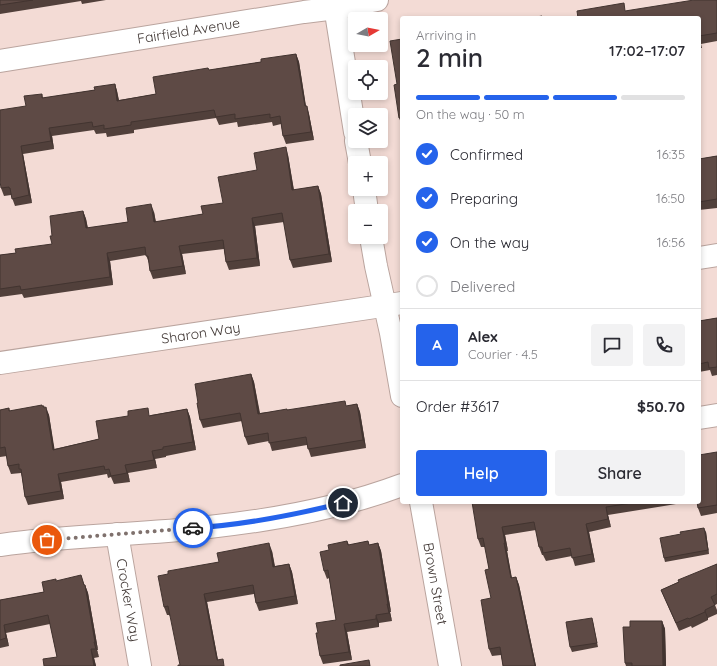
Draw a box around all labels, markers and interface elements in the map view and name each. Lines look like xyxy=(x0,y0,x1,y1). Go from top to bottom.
north arrow xyxy=(348,12,388,52)
map controls xyxy=(348,12,388,244)
street label: Fairfield Avenue xyxy=(136,13,241,48)
text: Arriving in xyxy=(416,27,476,43)
text: 2 min xyxy=(416,41,483,74)
text: 17:02–17:07 xyxy=(609,41,685,60)
button: locate xyxy=(348,60,388,100)
text: On the way · 50 m xyxy=(416,106,525,122)
button: layers xyxy=(348,108,388,148)
icon: check xyxy=(416,143,438,165)
text: Confirmed xyxy=(450,145,523,164)
text: 16:35 xyxy=(657,146,685,162)
button: + xyxy=(348,156,388,196)
icon: check xyxy=(416,187,438,209)
text: Preparing xyxy=(450,189,518,208)
text: 16:50 xyxy=(656,190,685,206)
button: − xyxy=(348,204,388,244)
icon: check xyxy=(416,231,438,253)
text: On the way xyxy=(450,233,529,252)
text: 16:56 xyxy=(657,234,685,250)
text: Delivered xyxy=(450,277,515,296)
street label: Sharon Way xyxy=(160,318,241,348)
button: chat xyxy=(591,324,633,366)
button: phone xyxy=(643,324,685,366)
text: Alex xyxy=(468,327,498,346)
text: A xyxy=(432,335,442,354)
text: Courier · 4.5 xyxy=(468,346,538,362)
text: Order #3617 xyxy=(416,397,499,416)
text: $50.70 xyxy=(637,397,685,416)
button: Help xyxy=(416,450,547,496)
button: Share xyxy=(555,450,685,496)
pin xyxy=(326,486,360,520)
icon: home xyxy=(332,492,354,514)
courier xyxy=(173,508,213,548)
icon: car xyxy=(182,517,204,539)
pin xyxy=(30,523,64,557)
icon: bag xyxy=(36,529,58,551)
street label: Brown Street xyxy=(419,541,452,627)
street label: Crocker Way xyxy=(112,557,145,643)

